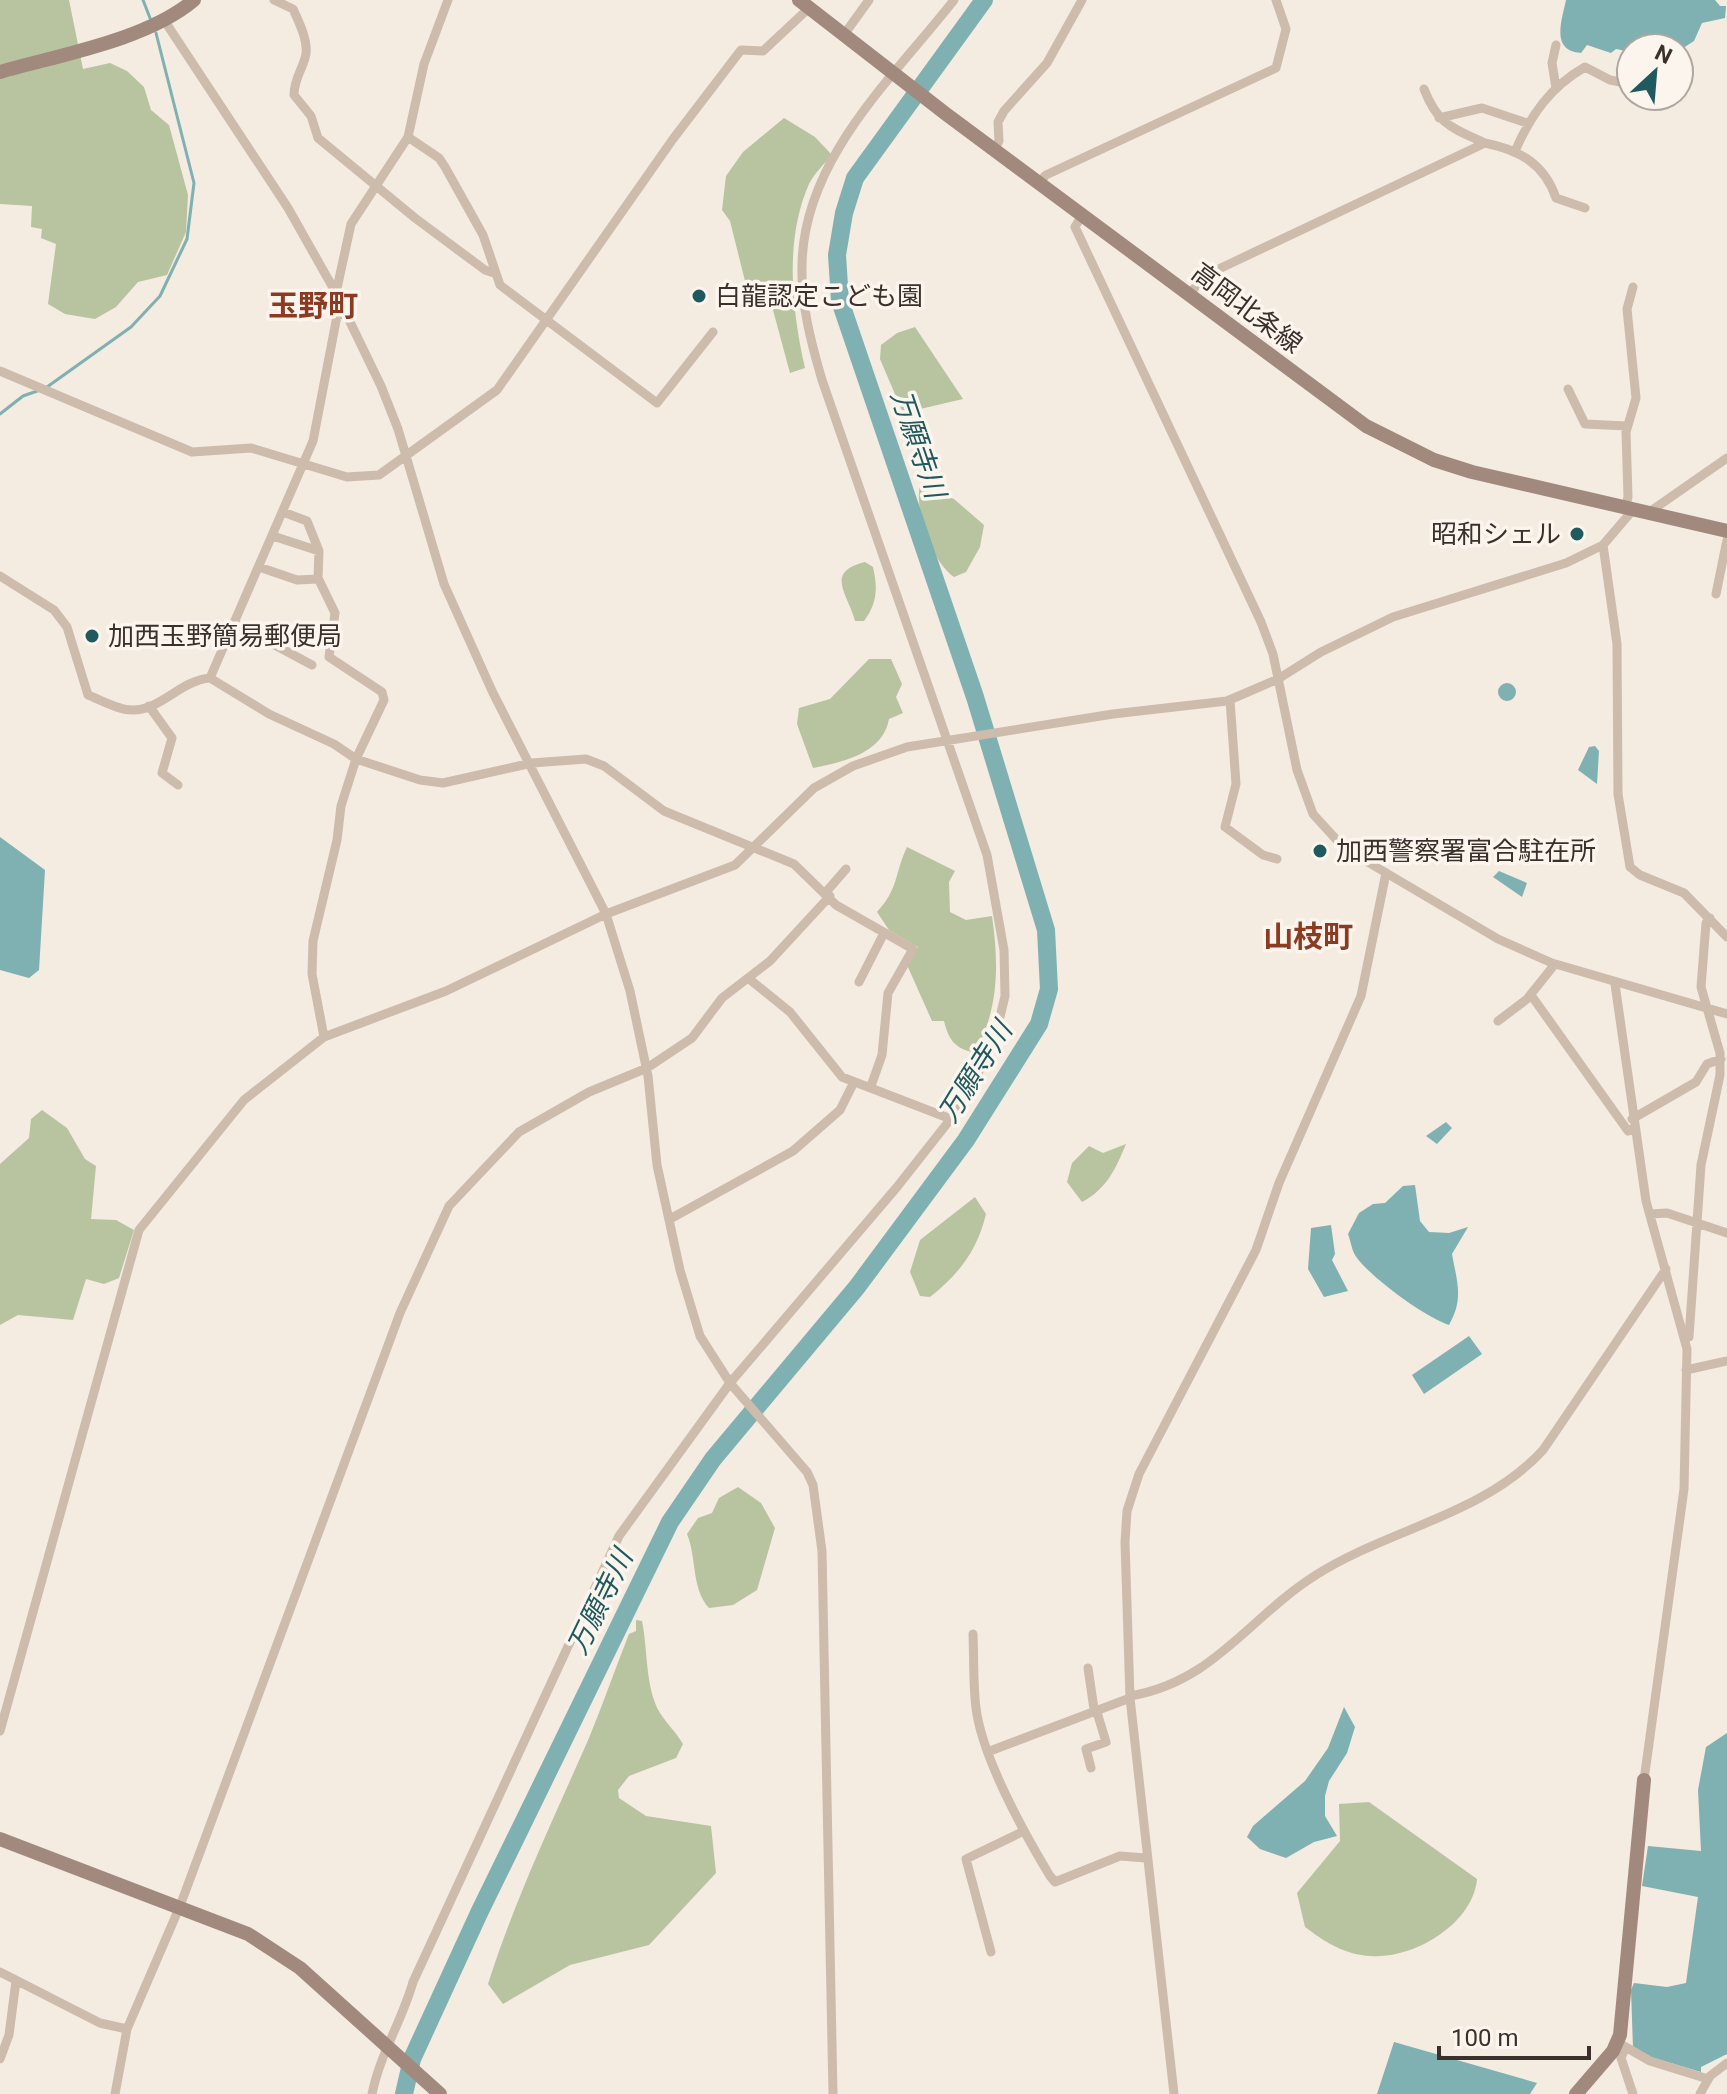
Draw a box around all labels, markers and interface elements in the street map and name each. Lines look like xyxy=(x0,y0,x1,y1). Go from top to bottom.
north arrow xyxy=(1615,32,1695,112)
text: N xyxy=(1651,40,1676,69)
street label: 高岡北条線 xyxy=(1186,257,1308,359)
place label: 白龍認定こども園 xyxy=(715,281,923,311)
marker: 白龍認定こども園 xyxy=(690,287,708,305)
district label: 玉野町 xyxy=(268,288,358,323)
water label: 万願寺川 xyxy=(884,386,953,505)
place label: 昭和シェル xyxy=(1431,519,1561,549)
marker: 昭和シェル xyxy=(1568,525,1586,543)
place label: 加西玉野簡易郵便局 xyxy=(108,621,342,651)
marker: 加西玉野簡易郵便局 xyxy=(83,627,101,645)
place label: 加西警察署富合駐在所 xyxy=(1336,836,1596,866)
marker: 加西警察署富合駐在所 xyxy=(1311,842,1329,860)
district label: 山枝町 xyxy=(1263,919,1353,954)
water label: 万願寺川 xyxy=(931,1013,1020,1128)
water label: 万願寺川 xyxy=(561,1542,641,1660)
scale bar xyxy=(1439,2010,1589,2060)
text: 100 m xyxy=(1451,2024,1518,2052)

